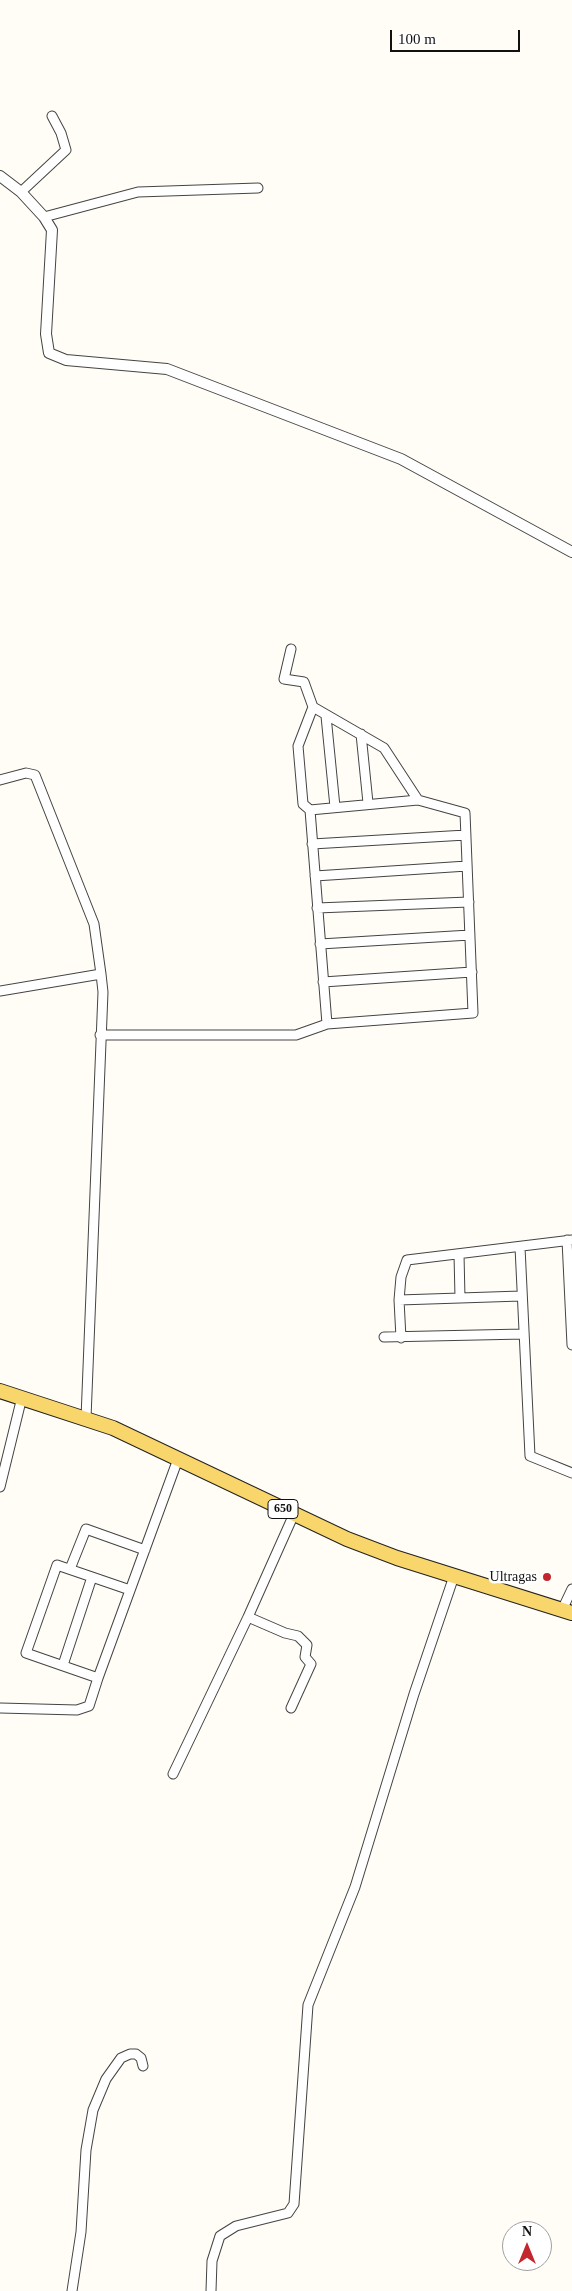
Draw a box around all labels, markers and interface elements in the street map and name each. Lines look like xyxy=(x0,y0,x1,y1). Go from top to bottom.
scale bar xyxy=(392,20,522,52)
text: 100 m xyxy=(398,31,436,47)
road number: 650 xyxy=(268,1500,298,1518)
place label: Ultragas xyxy=(490,1569,537,1585)
marker: Ultragas xyxy=(541,1571,553,1583)
north arrow xyxy=(502,2221,552,2271)
text: N xyxy=(522,2224,532,2239)

